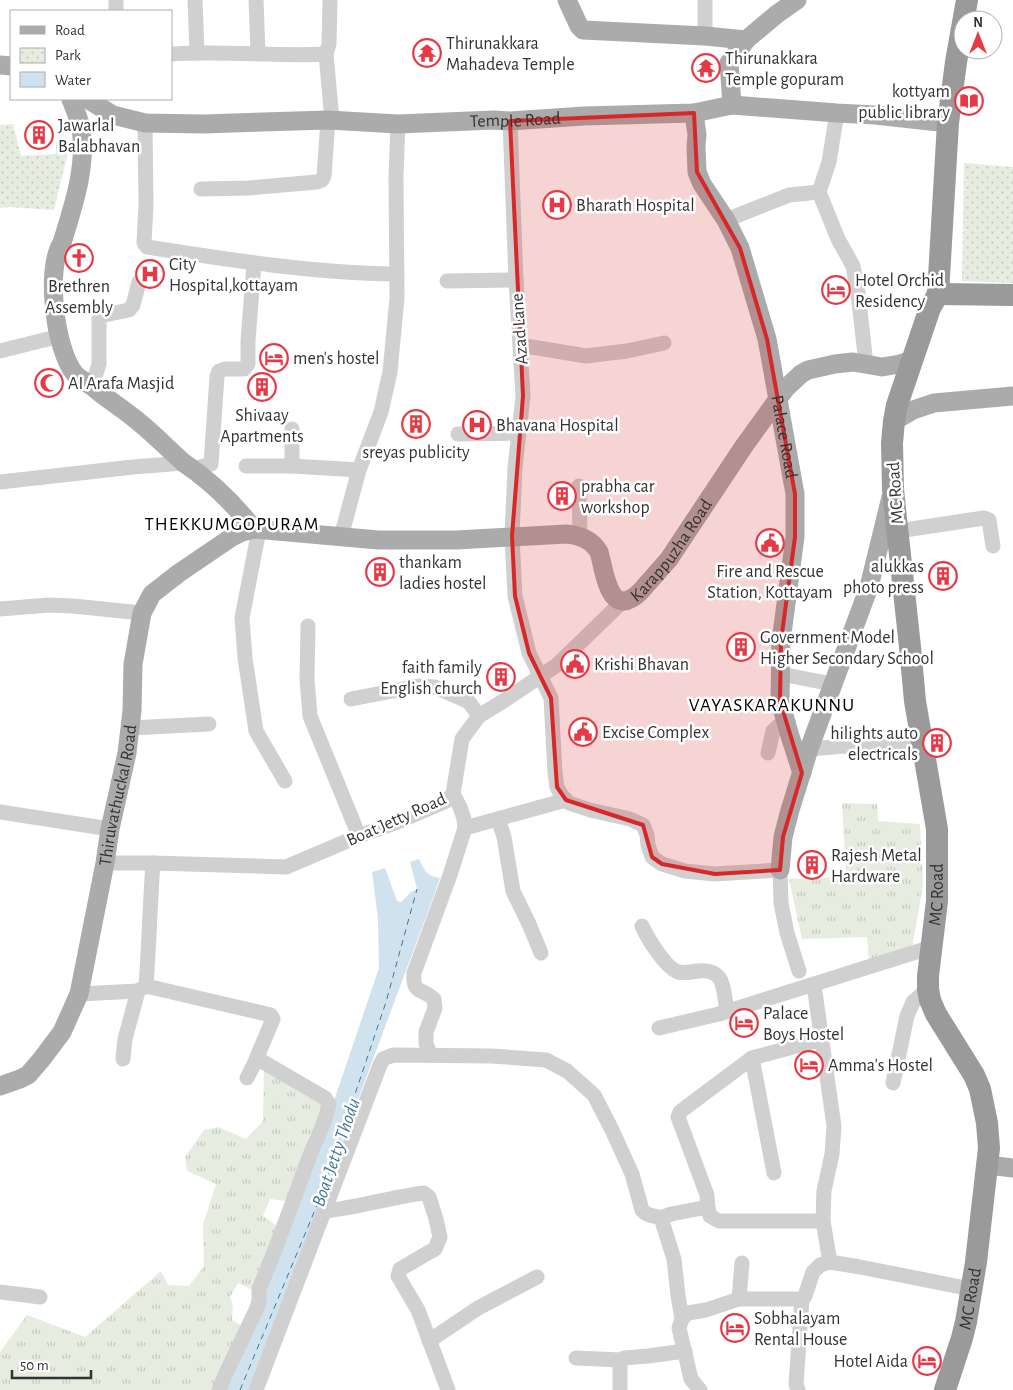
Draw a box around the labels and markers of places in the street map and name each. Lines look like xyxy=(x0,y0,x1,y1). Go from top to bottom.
place label: Thirunakkara Mahadeva Temple xyxy=(446,35,574,74)
temple icon: Thirunakkara Mahadeva Temple xyxy=(412,38,442,68)
place label: Thirunakkara Temple gopuram xyxy=(725,50,844,89)
temple icon: Thirunakkara Temple gopuram xyxy=(691,53,721,83)
place label: kottyam public library xyxy=(858,83,950,122)
library icon: kottyam public library xyxy=(954,86,984,116)
place label: Jawarlal Balabhavan xyxy=(58,117,140,156)
building icon: Jawarlal Balabhavan xyxy=(24,120,54,150)
hospital icon: Bharath Hospital xyxy=(542,190,572,220)
place label: Bharath Hospital xyxy=(576,197,695,215)
church icon: Brethren Assembly xyxy=(64,243,94,273)
place label: City Hospital,kottayam xyxy=(169,256,298,295)
hospital icon: City Hospital,kottayam xyxy=(135,259,165,289)
place label: Hotel Orchid Residency xyxy=(855,272,944,311)
hotel icon: Hotel Orchid Residency xyxy=(821,275,851,305)
place label: Brethren Assembly xyxy=(45,278,113,317)
hotel icon: men's hostel xyxy=(259,343,289,373)
place label: men's hostel xyxy=(293,350,380,368)
mosque icon: AI Arafa Masjid xyxy=(34,368,64,398)
building icon: Shivaay Apartments xyxy=(247,372,277,402)
place label: AI Arafa Masjid xyxy=(68,375,174,393)
place label: Shivaay Apartments xyxy=(220,407,304,446)
building icon: sreyas publicity xyxy=(401,409,431,439)
hospital icon: Bhavana Hospital xyxy=(462,410,492,440)
place label: Bhavana Hospital xyxy=(496,417,619,435)
place label: sreyas publicity xyxy=(362,444,470,462)
place label: prabha car workshop xyxy=(581,478,655,517)
building icon: prabha car workshop xyxy=(547,481,577,511)
public building icon: Fire and Rescue Station, Kottayam xyxy=(755,528,785,558)
place label: thankam ladies hostel xyxy=(399,554,486,593)
building icon: thankam ladies hostel xyxy=(365,557,395,587)
place label: alukkas photo press xyxy=(843,558,924,597)
building icon: alukkas photo press xyxy=(928,561,958,591)
place label: Fire and Rescue Station, Kottayam xyxy=(707,563,833,602)
place label: Government Model Higher Secondary School xyxy=(760,629,934,668)
building icon: Government Model Higher Secondary School xyxy=(726,632,756,662)
public building icon: Krishi Bhavan xyxy=(560,649,590,679)
place label: Krishi Bhavan xyxy=(594,656,689,674)
place label: faith family English church xyxy=(380,659,482,698)
building icon: faith family English church xyxy=(486,662,516,692)
public building icon: Excise Complex xyxy=(568,717,598,747)
place label: Excise Complex xyxy=(602,724,709,742)
place label: hilights auto electricals xyxy=(830,725,918,764)
building icon: hilights auto electricals xyxy=(922,728,952,758)
place label: Rajesh Metal Hardware xyxy=(831,847,922,886)
building icon: Rajesh Metal Hardware xyxy=(797,850,827,880)
place label: Palace Boys Hostel xyxy=(763,1005,844,1044)
hotel icon: Palace Boys Hostel xyxy=(729,1008,759,1038)
hotel icon: Amma's Hostel xyxy=(794,1050,824,1080)
place label: Amma's Hostel xyxy=(828,1057,933,1075)
place label: Sobhalayam Rental House xyxy=(754,1310,847,1349)
hotel icon: Sobhalayam Rental House xyxy=(720,1313,750,1343)
hotel icon: Hotel Aida xyxy=(912,1346,942,1376)
place label: Hotel Aida xyxy=(834,1353,908,1371)

